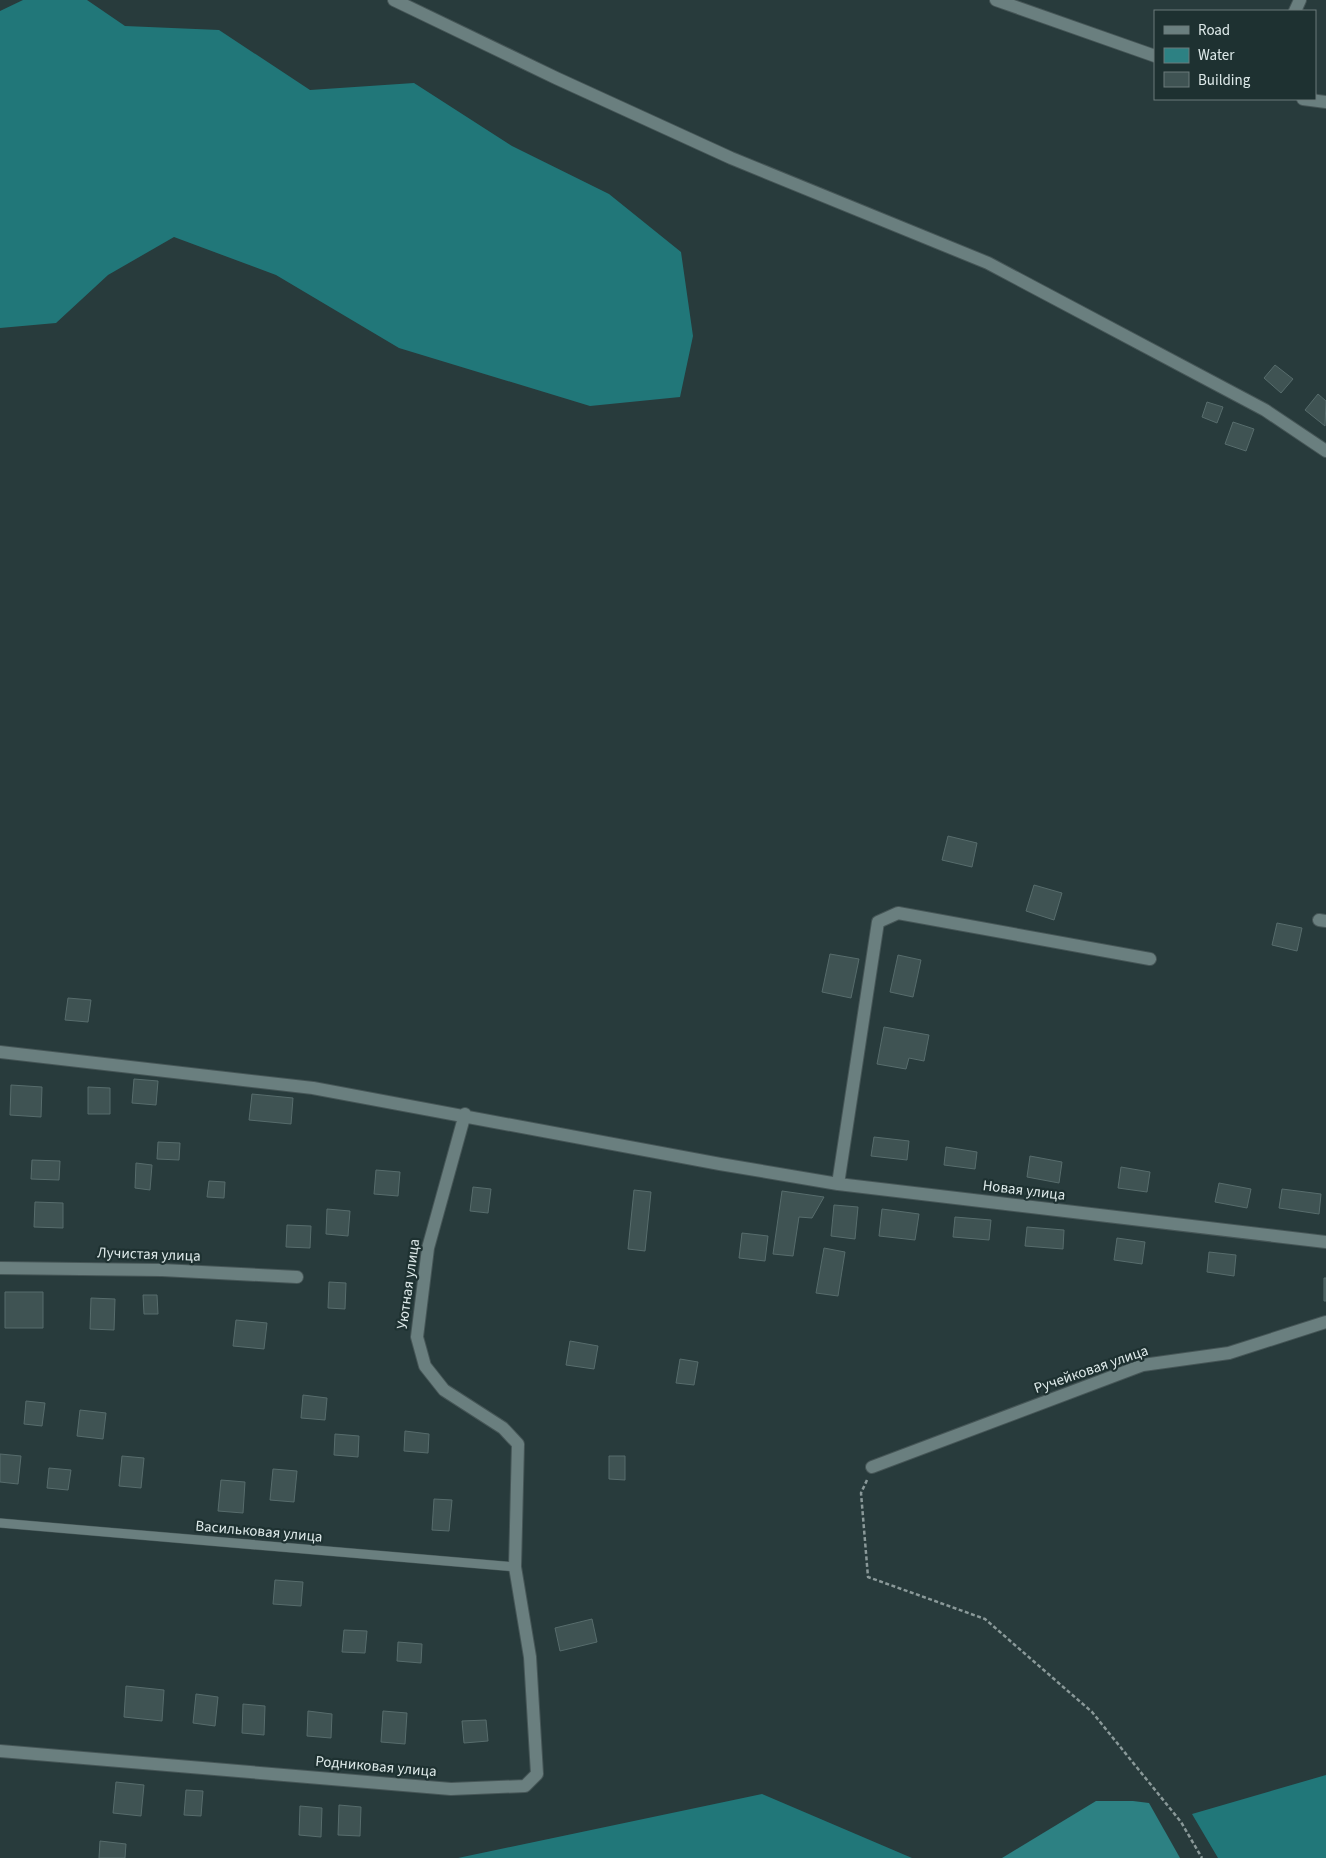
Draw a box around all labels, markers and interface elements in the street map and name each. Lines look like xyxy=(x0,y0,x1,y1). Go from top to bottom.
legend xyxy=(1154,10,1316,100)
text: Road xyxy=(1198,20,1230,41)
text: Water xyxy=(1198,45,1235,66)
text: Building xyxy=(1198,70,1251,91)
street label: Новая улица xyxy=(981,1175,1066,1206)
street label: Уютная улица xyxy=(392,1238,425,1331)
street label: Лучистая улица xyxy=(97,1242,201,1267)
street label: Ручейковая улица xyxy=(1031,1340,1151,1399)
street label: Васильковая улица xyxy=(195,1515,323,1548)
street label: Родниковая улица xyxy=(314,1751,437,1782)

